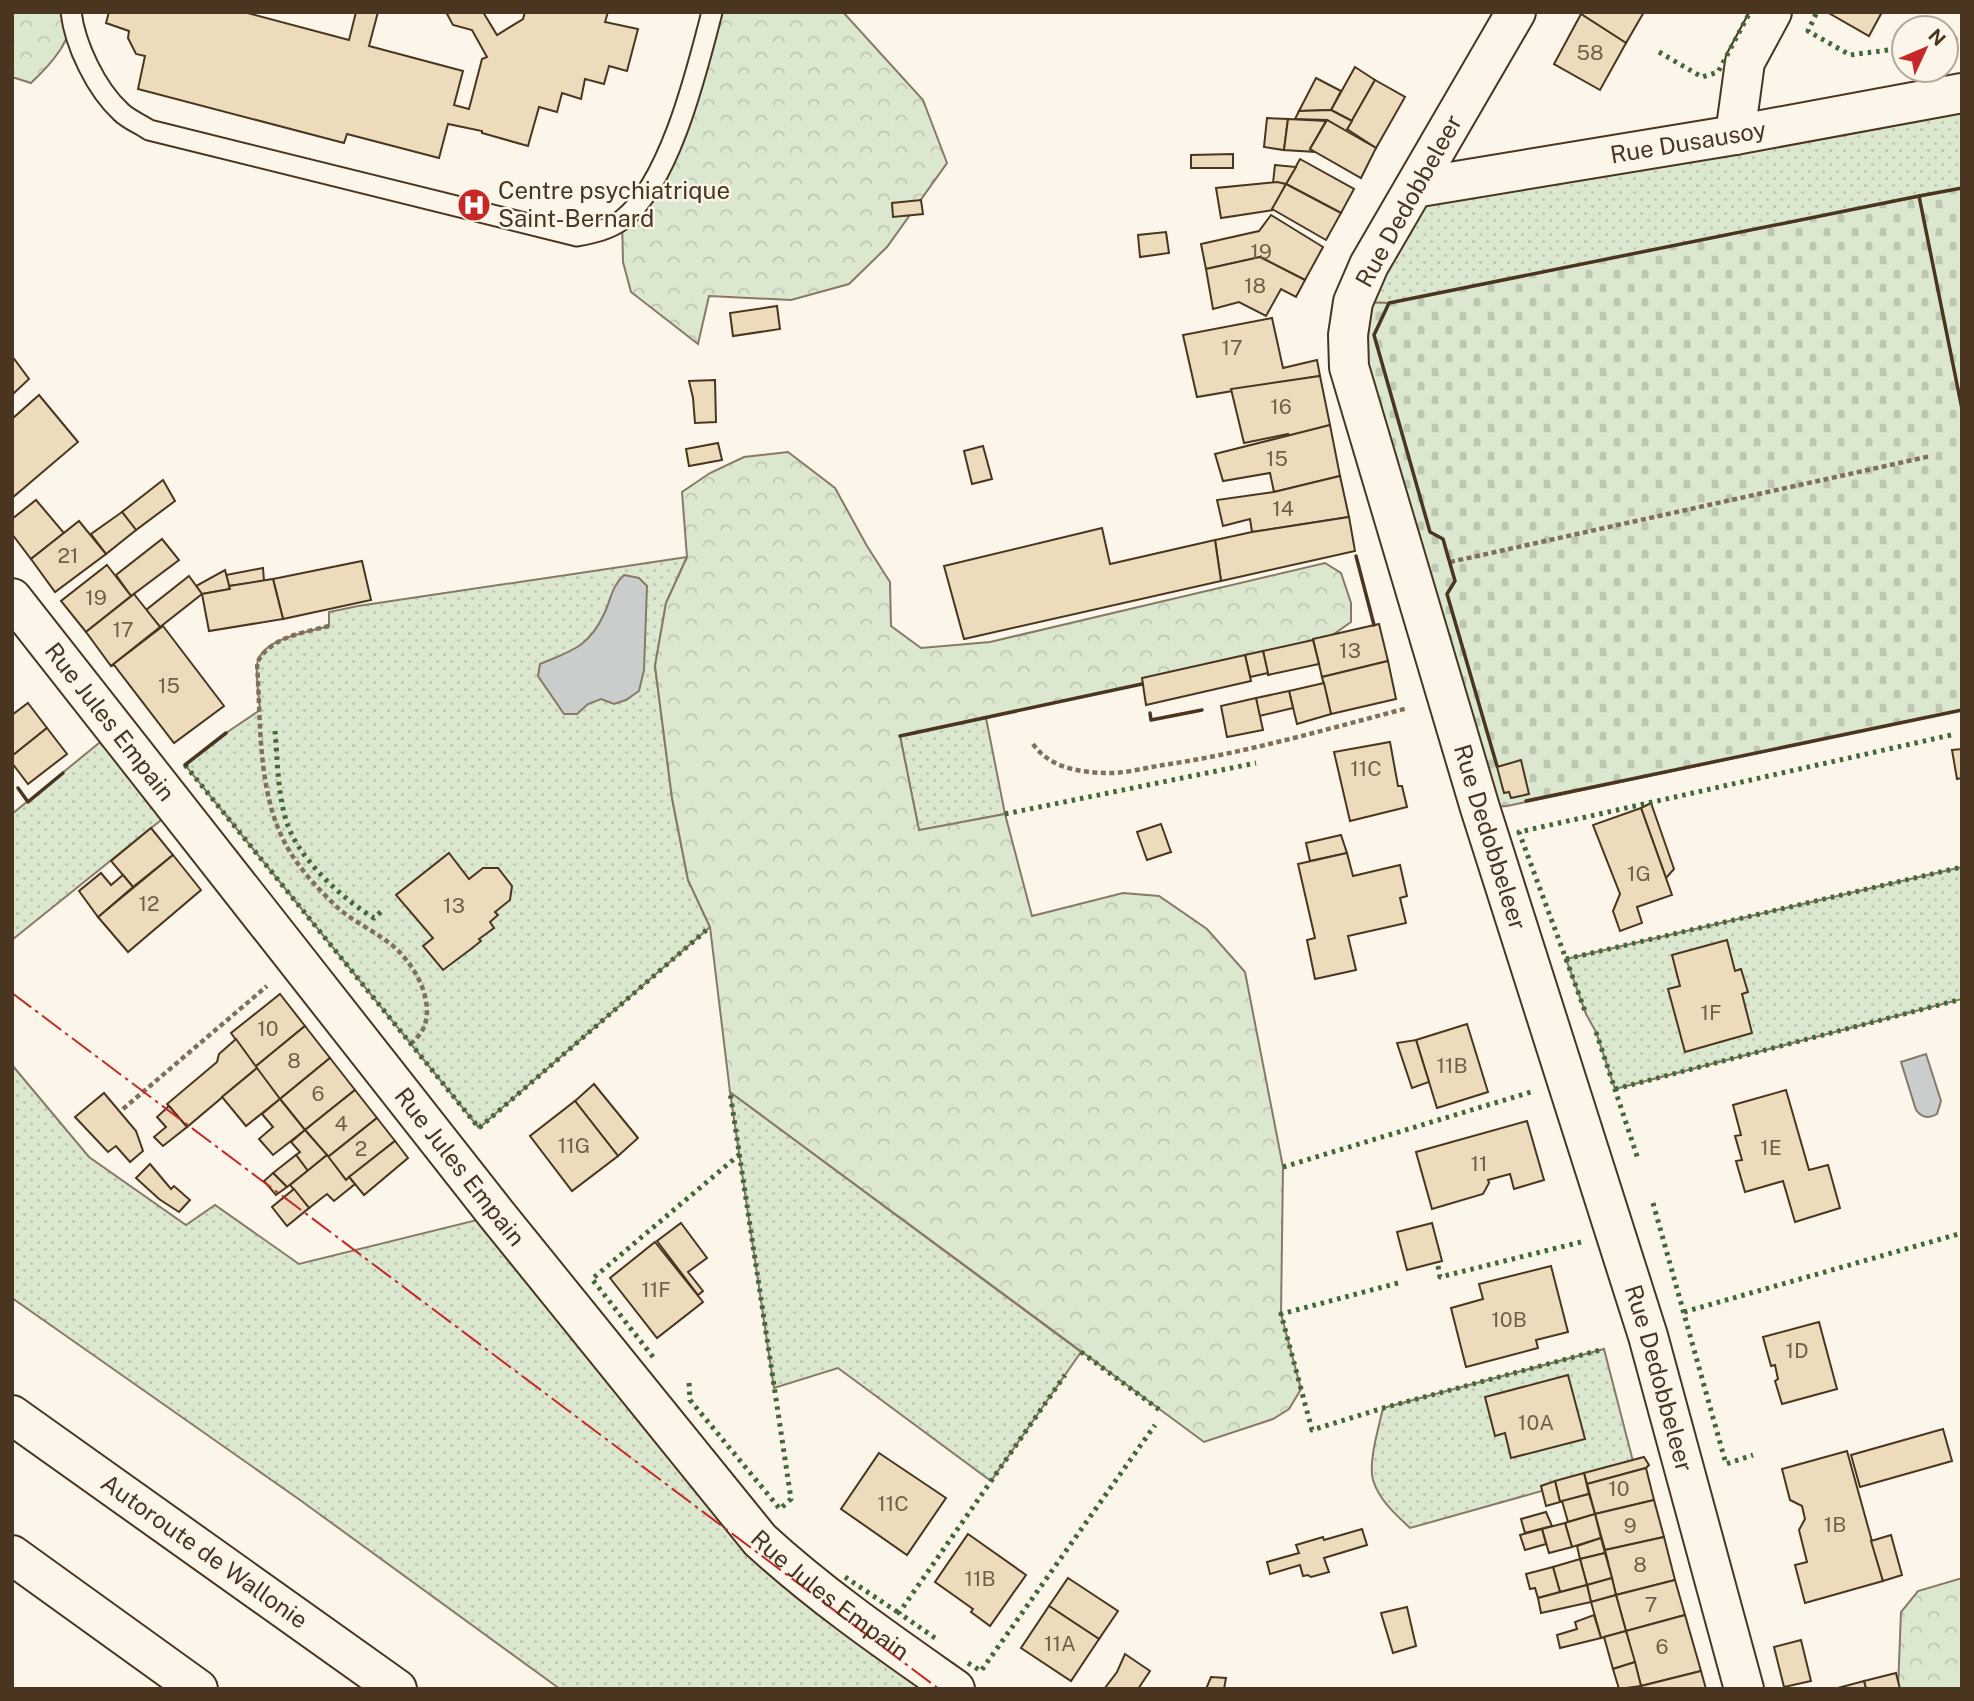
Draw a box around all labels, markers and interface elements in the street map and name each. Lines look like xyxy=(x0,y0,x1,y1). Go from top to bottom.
north arrow xyxy=(1890,14,1960,84)
text: N xyxy=(1924,24,1950,50)
house number: 58 xyxy=(1576,40,1604,65)
street label: Rue Dedobbeleer xyxy=(1349,109,1467,292)
street label: Rue Dusausoy xyxy=(1608,114,1768,168)
place label: Centre psychiatrique Saint-Bernard xyxy=(498,176,730,232)
hospital icon: Centre psychiatrique Saint-Bernard xyxy=(455,186,493,224)
house number: 19 xyxy=(1250,239,1272,264)
house number: 18 xyxy=(1244,273,1266,298)
house number: 17 xyxy=(1221,335,1243,360)
house number: 16 xyxy=(1270,394,1292,419)
house number: 15 xyxy=(1266,446,1288,471)
house number: 14 xyxy=(1272,496,1294,521)
house number: 21 xyxy=(57,543,79,568)
house number: 19 xyxy=(85,585,107,610)
house number: 17 xyxy=(112,617,134,642)
street label: Rue Jules Empain xyxy=(40,637,181,806)
house number: 13 xyxy=(1339,638,1361,663)
house number: 15 xyxy=(158,673,180,698)
street label: Rue Dedobbeleer xyxy=(1449,741,1533,933)
house number: 11C xyxy=(1350,756,1382,781)
house number: 1G xyxy=(1627,861,1651,886)
house number: 12 xyxy=(138,891,160,916)
house number: 13 xyxy=(443,893,465,918)
house number: 1F xyxy=(1700,1000,1722,1025)
house number: 10 xyxy=(257,1016,279,1041)
house number: 8 xyxy=(287,1048,301,1073)
house number: 11B xyxy=(1436,1053,1468,1078)
house number: 6 xyxy=(311,1081,325,1106)
street label: Rue Jules Empain xyxy=(389,1082,531,1251)
house number: 4 xyxy=(334,1111,348,1136)
house number: 11G xyxy=(558,1133,590,1158)
house number: 1E xyxy=(1760,1135,1782,1160)
house number: 2 xyxy=(355,1136,367,1161)
house number: 11 xyxy=(1470,1151,1488,1176)
house number: 11F xyxy=(641,1277,671,1302)
street label: Rue Dedobbeleer xyxy=(1620,1281,1699,1475)
house number: 10B xyxy=(1491,1307,1527,1332)
house number: 1D xyxy=(1785,1338,1809,1363)
house number: 10A xyxy=(1518,1410,1554,1435)
street label: Autoroute de Wallonie xyxy=(96,1468,314,1634)
house number: 10 xyxy=(1608,1476,1630,1501)
house number: 11C xyxy=(877,1491,909,1516)
house number: 1B xyxy=(1824,1512,1846,1537)
house number: 9 xyxy=(1623,1513,1637,1538)
street label: Rue Jules Empain xyxy=(746,1524,915,1665)
house number: 8 xyxy=(1633,1552,1647,1577)
house number: 11B xyxy=(964,1566,996,1591)
house number: 7 xyxy=(1645,1592,1657,1617)
house number: 11A xyxy=(1044,1631,1076,1656)
house number: 6 xyxy=(1655,1634,1669,1659)

